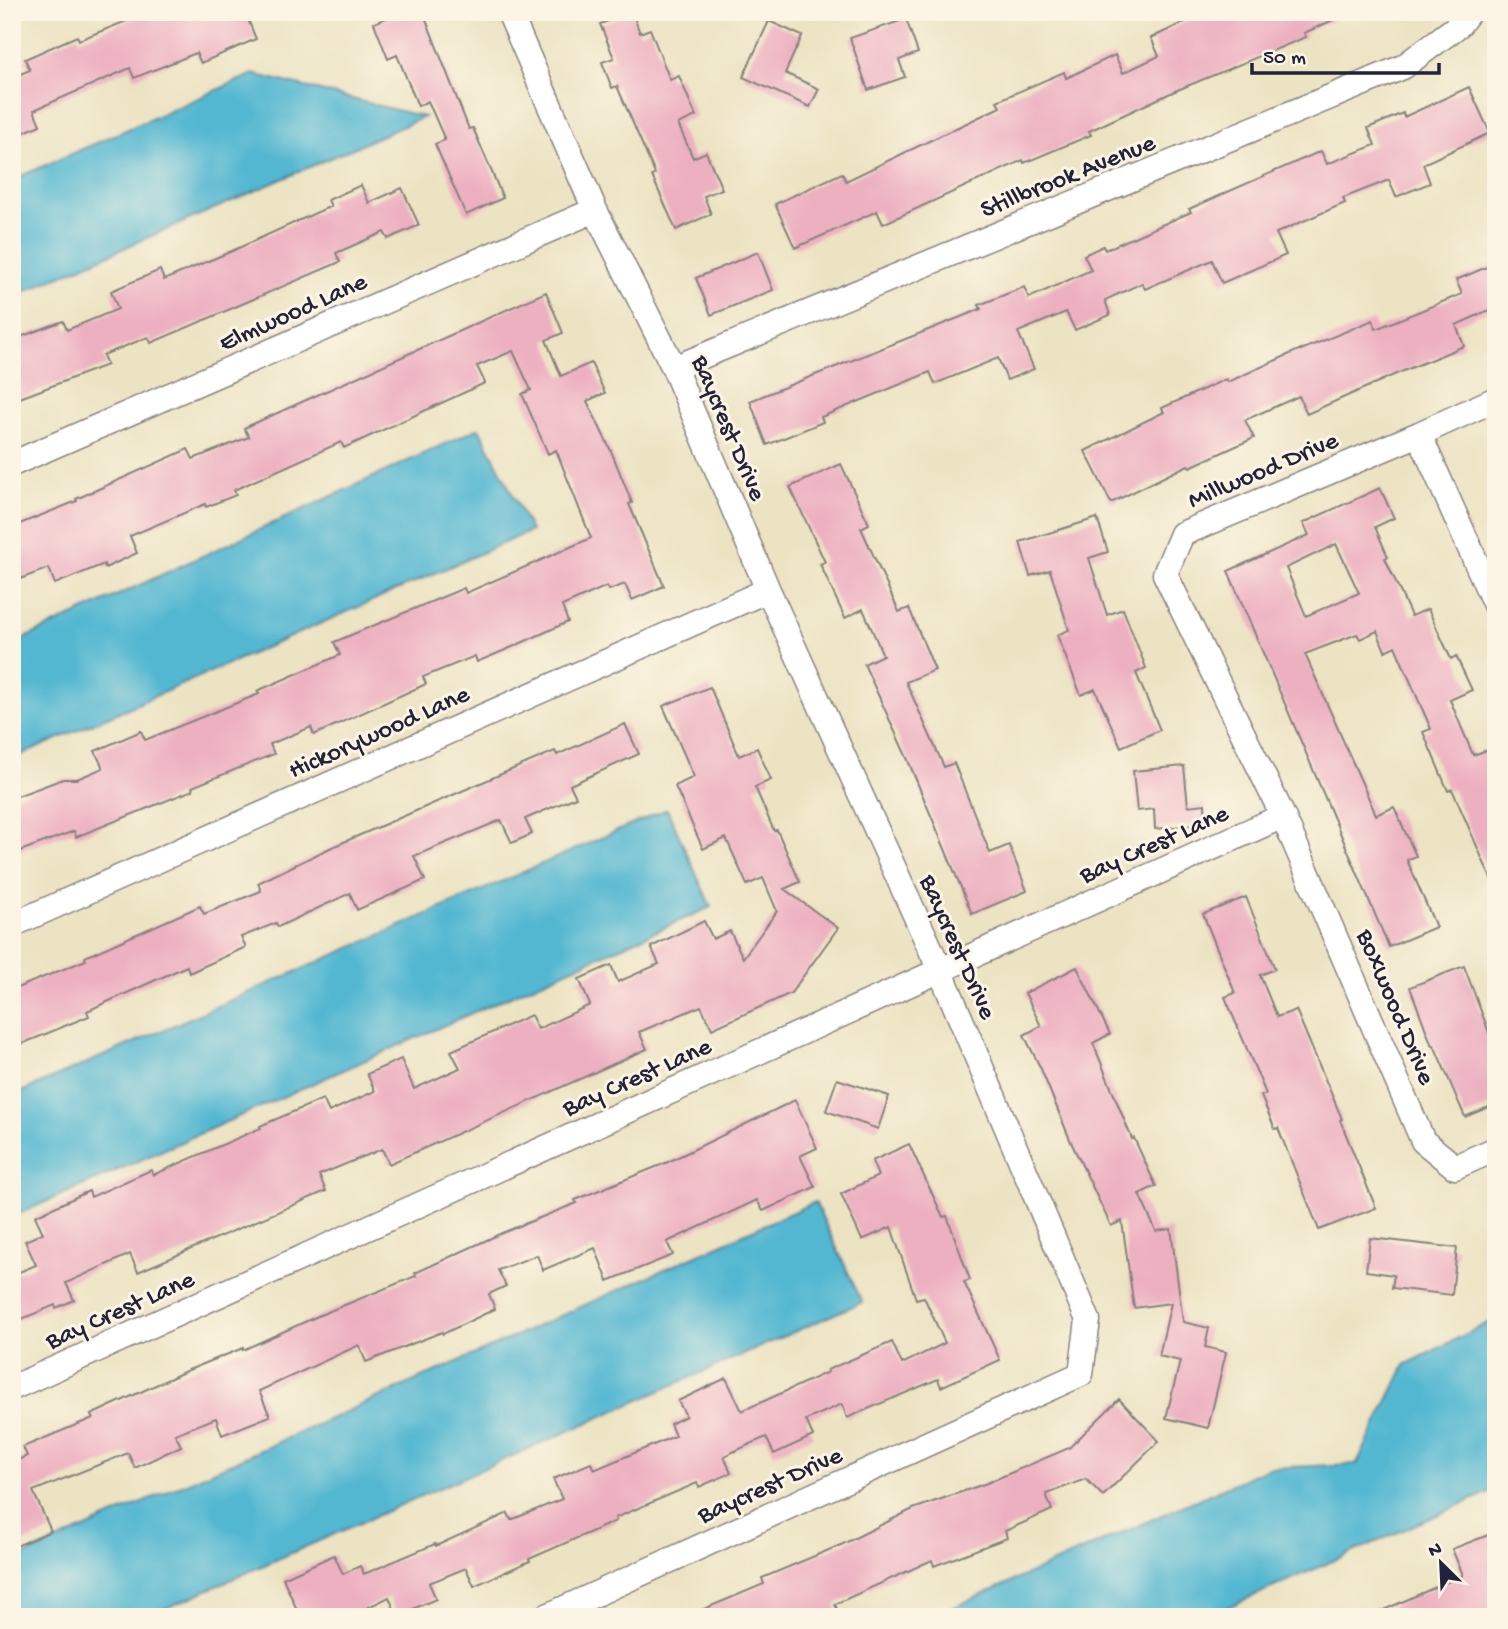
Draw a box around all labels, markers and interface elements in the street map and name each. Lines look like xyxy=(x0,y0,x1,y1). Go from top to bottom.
scale bar xyxy=(1252,32,1440,76)
text: 50 m xyxy=(1263,47,1306,72)
street label: Stillbrook Avenue xyxy=(977,129,1161,227)
street label: Elmwood Lane xyxy=(215,267,373,361)
street label: Baycrest Drive xyxy=(682,350,772,507)
street label: Millwood Drive xyxy=(1184,426,1344,518)
street label: Hickorywood Lane xyxy=(285,680,476,788)
street label: Bay Crest Lane xyxy=(1075,799,1235,893)
street label: Baycrest Drive xyxy=(910,870,1002,1025)
street label: Boxwood Drive xyxy=(1347,925,1441,1091)
street label: Bay Crest Lane xyxy=(558,1032,718,1126)
street label: Bay Crest Lane xyxy=(41,1265,201,1359)
street label: Baycrest Drive xyxy=(693,1441,848,1533)
north arrow xyxy=(1406,1528,1476,1598)
text: N xyxy=(1425,1538,1446,1564)

